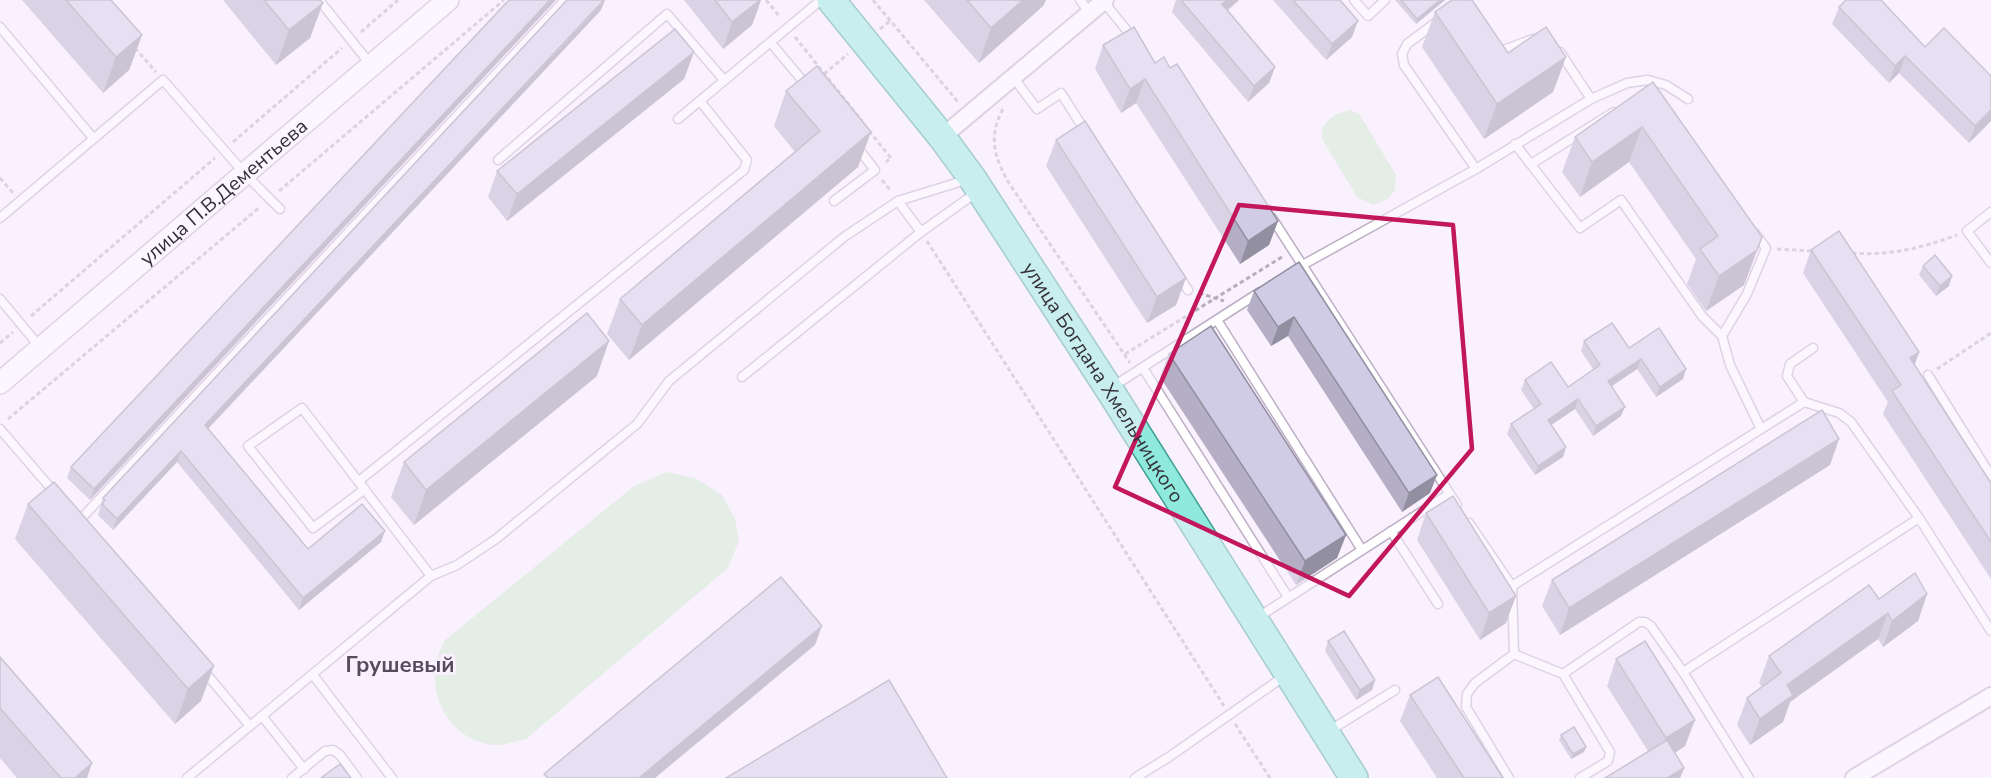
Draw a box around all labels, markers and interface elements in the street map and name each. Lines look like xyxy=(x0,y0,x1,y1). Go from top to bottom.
street label: улица П.В.Дементьева xyxy=(134,113,313,271)
street label: улица Богдана Хмельницкого xyxy=(1016,256,1191,508)
district label: Грушевый xyxy=(345,650,455,680)

